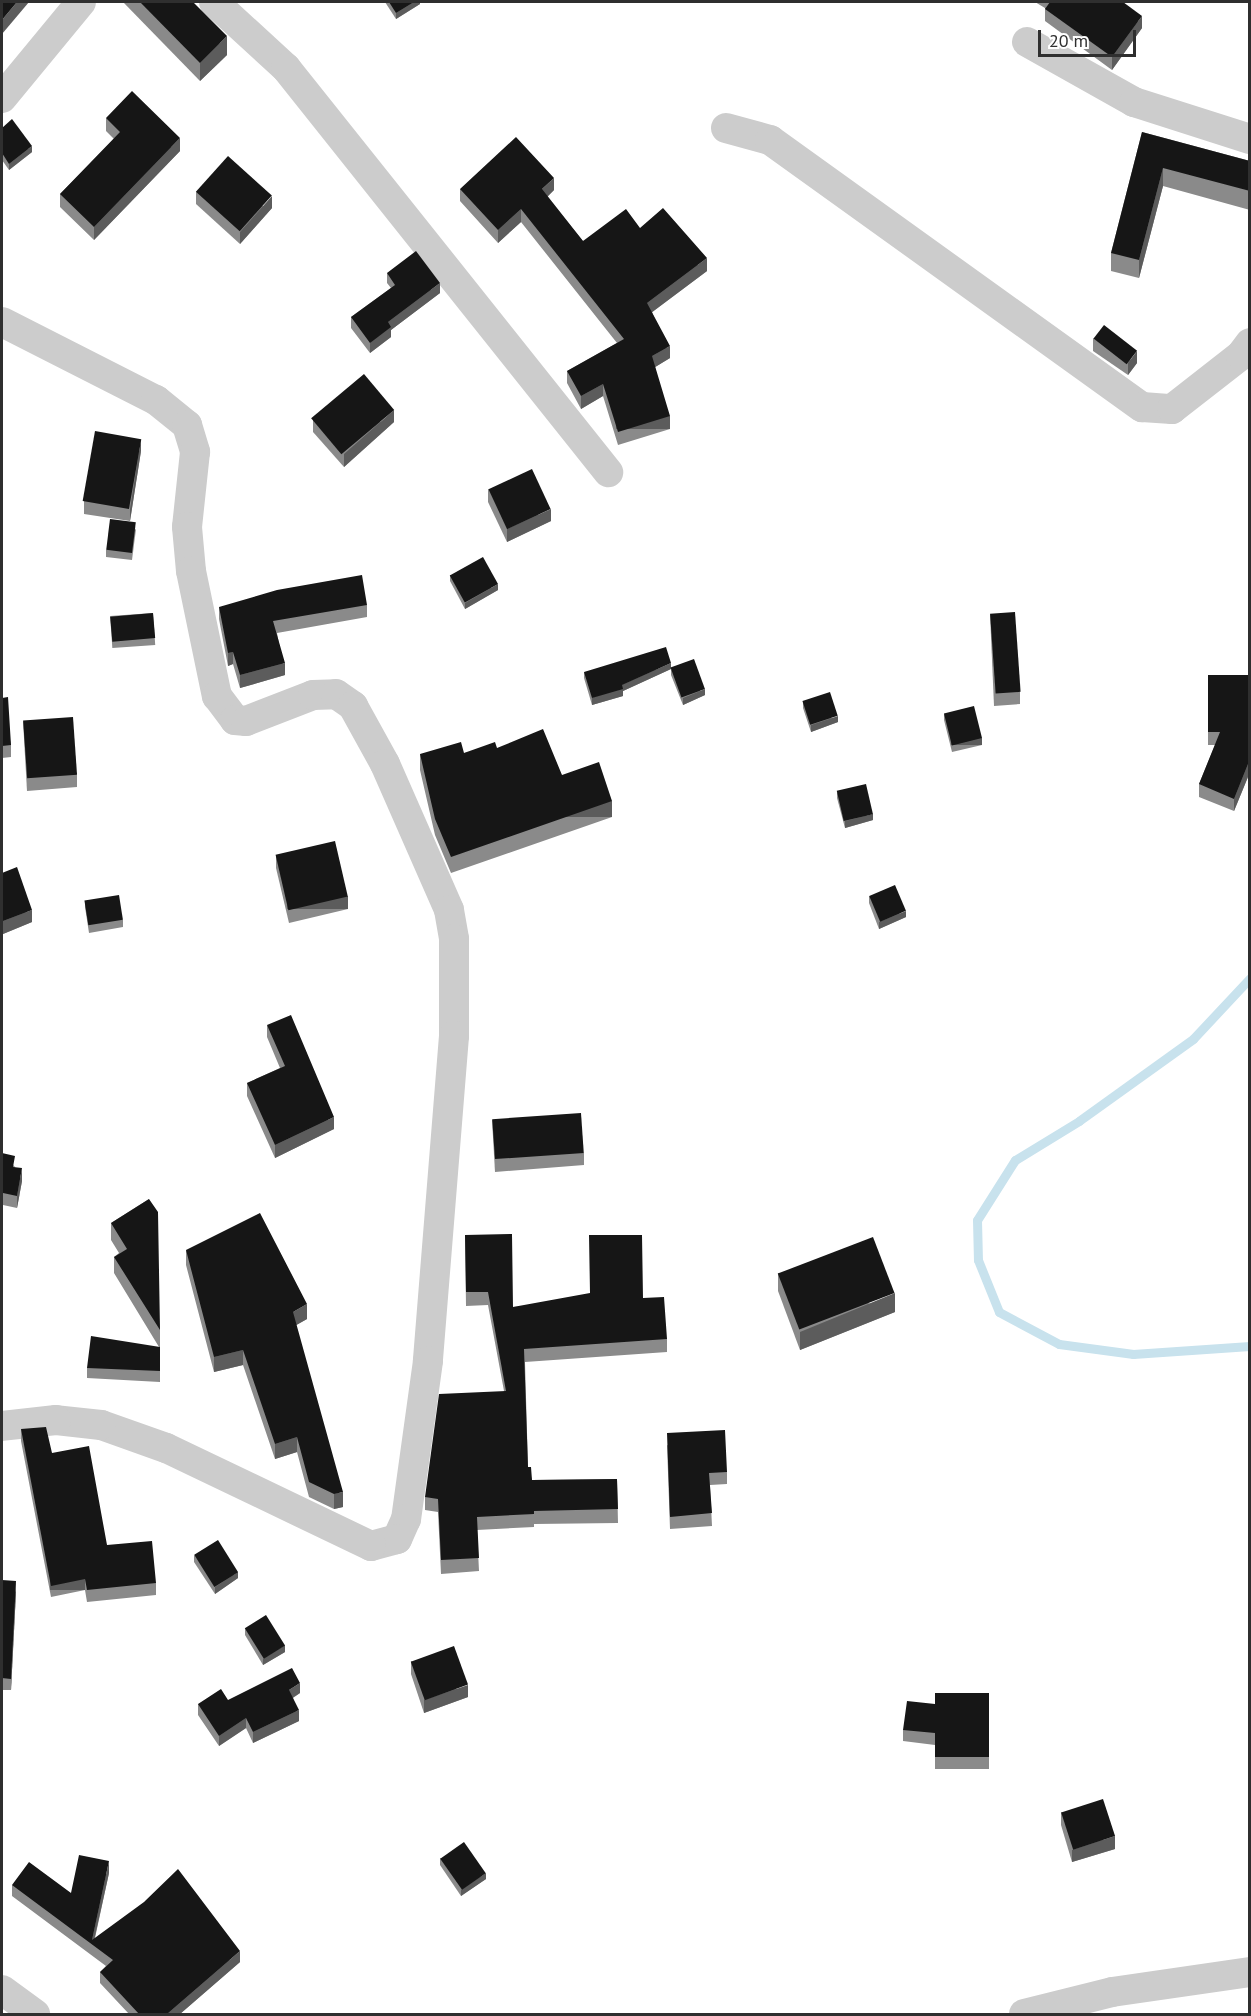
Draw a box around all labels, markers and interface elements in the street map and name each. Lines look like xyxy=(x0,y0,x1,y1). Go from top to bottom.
scale bar xyxy=(1041,18,1138,56)
text: 20 m xyxy=(1049,29,1088,52)

